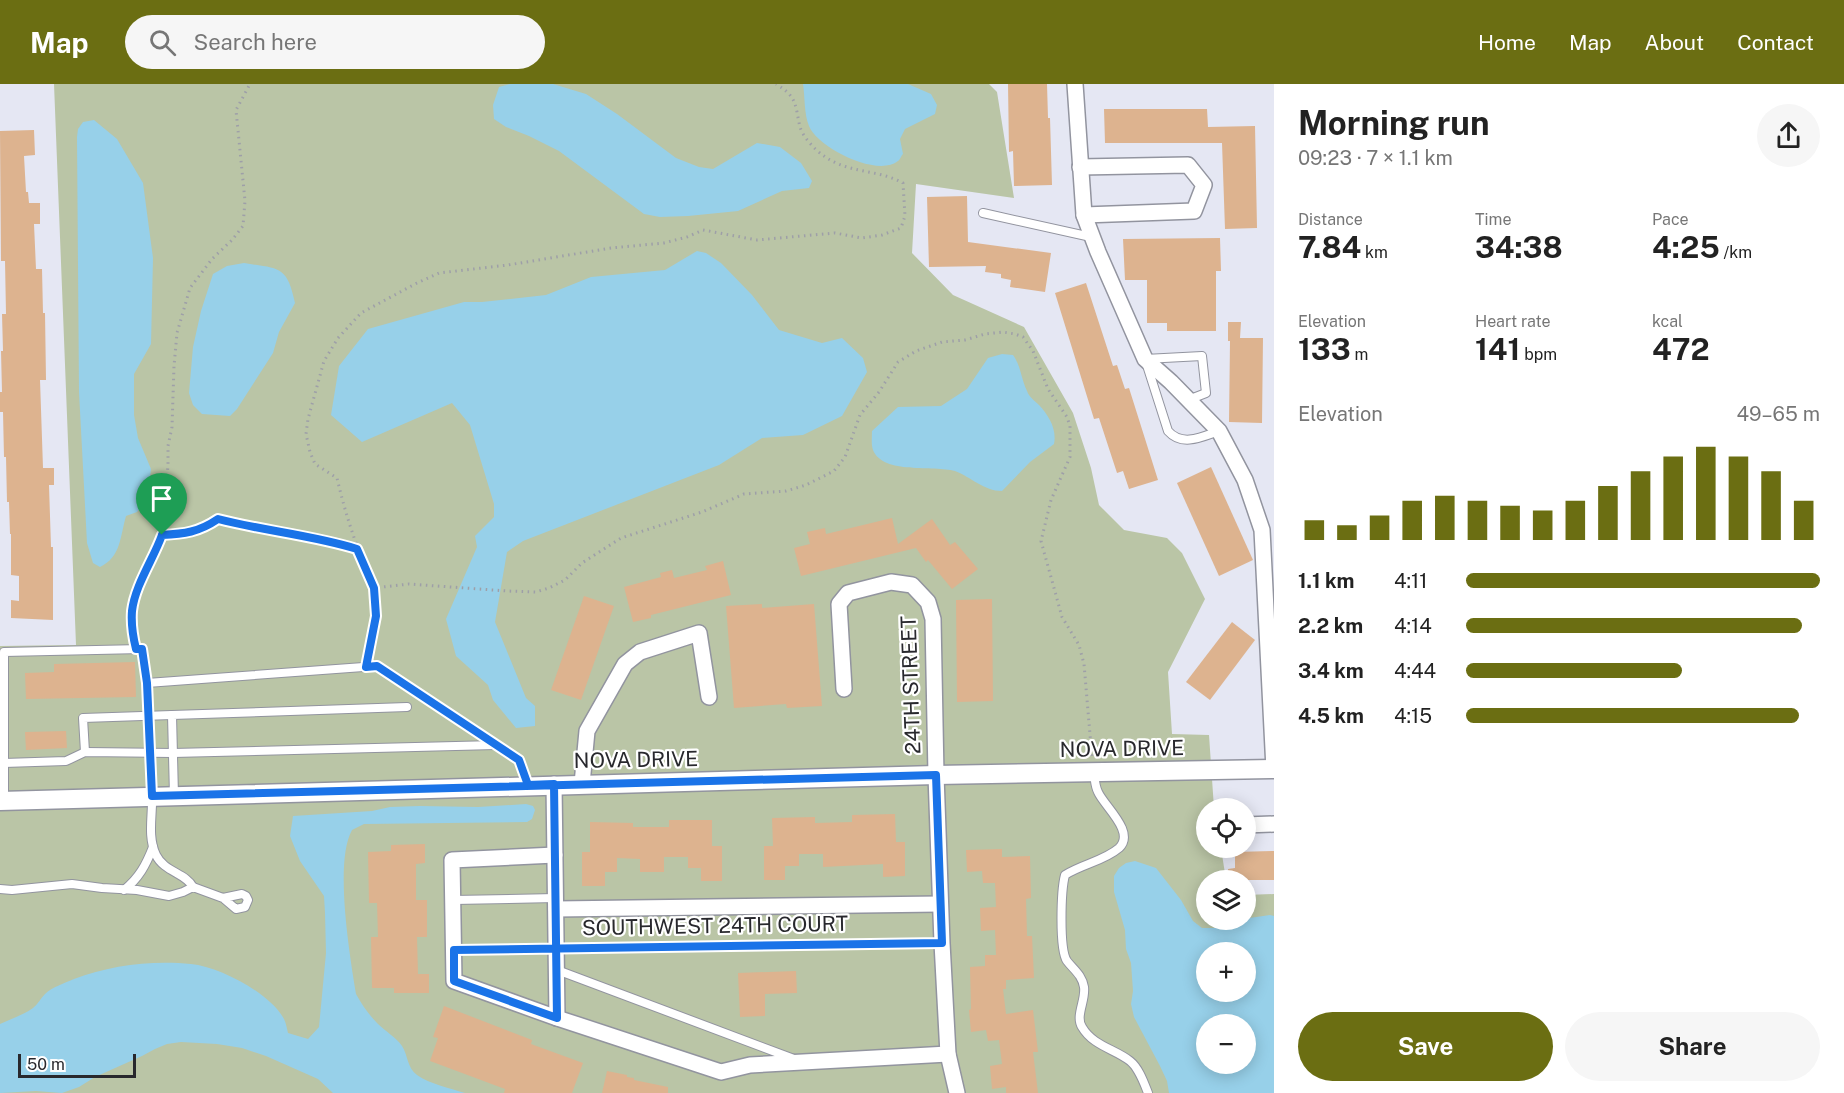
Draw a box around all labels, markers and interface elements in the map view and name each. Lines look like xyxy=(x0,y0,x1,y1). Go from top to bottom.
search box xyxy=(125,15,545,69)
text: Map xyxy=(30,26,89,59)
icon: search xyxy=(146,26,179,59)
text: Search here xyxy=(194,29,317,55)
text: Home xyxy=(1478,30,1536,55)
text: Map xyxy=(1569,30,1612,55)
text: About xyxy=(1645,30,1704,55)
text: Contact xyxy=(1737,30,1814,55)
text: Morning run xyxy=(1298,104,1490,142)
button: share xyxy=(1757,104,1820,167)
text: 09:23 · 7 × 1.1 km xyxy=(1298,146,1453,170)
text: Distance xyxy=(1298,210,1363,229)
text: Time xyxy=(1475,210,1511,229)
text: Pace xyxy=(1652,210,1689,229)
text: 7.84 xyxy=(1298,229,1361,265)
text: 34:38 xyxy=(1475,229,1563,265)
text: 4:25 xyxy=(1652,229,1720,265)
text: km xyxy=(1361,243,1388,262)
text: /km xyxy=(1720,243,1752,262)
text: Elevation xyxy=(1298,312,1366,331)
text: Heart rate xyxy=(1475,312,1551,331)
text: kcal xyxy=(1652,312,1683,331)
text: 133 xyxy=(1298,331,1351,367)
text: 141 xyxy=(1475,331,1520,367)
text: 472 xyxy=(1652,331,1710,367)
text: m xyxy=(1351,345,1368,364)
text: bpm xyxy=(1520,345,1557,364)
text: Elevation xyxy=(1298,402,1383,426)
text: 49–65 m xyxy=(1736,402,1820,426)
pin xyxy=(136,473,187,535)
icon: arrive xyxy=(145,482,178,515)
text: 1.1 km xyxy=(1298,569,1355,593)
text: 4:11 xyxy=(1394,569,1427,593)
text: 2.2 km xyxy=(1298,614,1363,638)
text: 4:14 xyxy=(1394,614,1432,638)
street label: 24TH STREET xyxy=(896,615,925,755)
text: 3.4 km xyxy=(1298,659,1364,683)
text: 4:44 xyxy=(1394,659,1436,683)
text: 4.5 km xyxy=(1298,704,1364,728)
text: 4:15 xyxy=(1394,704,1432,728)
street label: NOVA DRIVE xyxy=(1060,735,1184,762)
street label: NOVA DRIVE xyxy=(574,746,698,773)
map controls xyxy=(1196,798,1256,1074)
button: locate xyxy=(1196,798,1256,858)
button: layers xyxy=(1196,870,1256,930)
street label: SOUTHWEST 24TH COURT xyxy=(582,911,848,940)
button: + xyxy=(1196,942,1256,1002)
button: Save xyxy=(1298,1012,1553,1081)
button: Share xyxy=(1565,1012,1820,1081)
button: − xyxy=(1196,1014,1256,1074)
scale bar xyxy=(18,1051,136,1078)
text: 50 m xyxy=(27,1055,65,1074)

